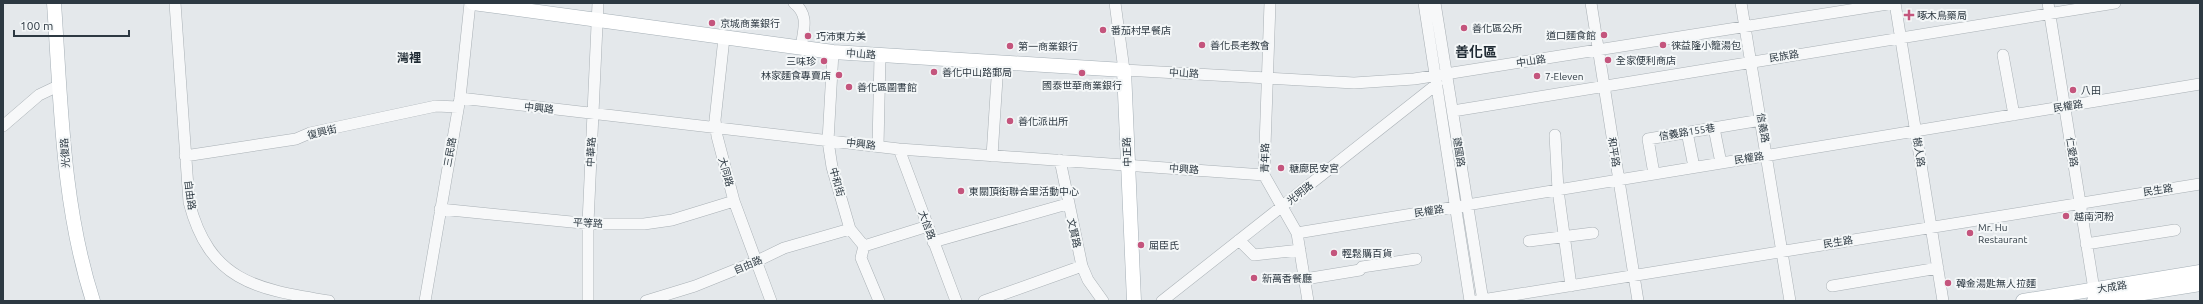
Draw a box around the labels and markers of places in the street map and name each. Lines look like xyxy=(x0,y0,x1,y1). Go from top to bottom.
marker: 啄木鳥藥局 xyxy=(1904,10,1914,20)
place label: 啄木鳥藥局 xyxy=(1917,10,1967,21)
marker: 京城商業銀行 xyxy=(707,18,717,28)
place label: 京城商業銀行 xyxy=(720,18,780,29)
marker: 善化區公所 xyxy=(1459,23,1469,33)
place label: 善化區公所 xyxy=(1472,23,1522,34)
marker: 番茄村早餐店 xyxy=(1098,25,1108,35)
place label: 番茄村早餐店 xyxy=(1111,25,1171,36)
place label: 道口麵食館 xyxy=(1546,30,1596,41)
marker: 道口麵食館 xyxy=(1599,30,1609,40)
marker: 巧沛東方美 xyxy=(803,31,813,41)
place label: 巧沛東方美 xyxy=(816,31,866,42)
marker: 善化長老教會 xyxy=(1197,40,1207,50)
place label: 善化長老教會 xyxy=(1210,40,1270,51)
marker: 徠益隆小籠湯包 xyxy=(1658,40,1668,50)
place label: 徠益隆小籠湯包 xyxy=(1671,40,1741,51)
marker: 第一商業銀行 xyxy=(1005,41,1015,51)
place label: 第一商業銀行 xyxy=(1018,41,1078,52)
marker: 全家便利商店 xyxy=(1603,55,1613,65)
place label: 全家便利商店 xyxy=(1616,55,1676,66)
place label: 三味珍 xyxy=(786,56,817,67)
marker: 三味珍 xyxy=(819,56,829,66)
marker: 善化中山路郵局 xyxy=(929,67,939,77)
place label: 善化中山路郵局 xyxy=(942,67,1012,78)
marker: 國泰世華商業銀行 xyxy=(1077,68,1087,78)
place label: 林家麵食專賣店 xyxy=(761,70,831,81)
marker: 林家麵食專賣店 xyxy=(834,70,844,80)
marker: 7-Eleven xyxy=(1532,71,1542,81)
place label: 7-Eleven xyxy=(1545,71,1583,82)
place label: 國泰世華商業銀行 xyxy=(1042,80,1122,91)
marker: 善化區圖書館 xyxy=(844,82,854,92)
place label: 善化區圖書館 xyxy=(857,82,917,93)
marker: 八田 xyxy=(2068,85,2078,95)
place label: 八田 xyxy=(2081,85,2101,96)
marker: 善化派出所 xyxy=(1005,116,1015,126)
place label: 善化派出所 xyxy=(1018,116,1068,127)
marker: 糖廍民安宮 xyxy=(1276,163,1286,173)
place label: 糖廍民安宮 xyxy=(1289,163,1339,174)
marker: 東關頂街聯合里活動中心 xyxy=(956,186,966,196)
place label: 東關頂街聯合里活動中心 xyxy=(969,186,1079,197)
marker: 越南河粉 xyxy=(2061,211,2071,221)
place label: 越南河粉 xyxy=(2074,211,2114,222)
place label: Mr. Hu Restaurant xyxy=(1978,222,2027,245)
marker: Mr. Hu Restaurant xyxy=(1965,228,1975,238)
marker: 屈臣氏 xyxy=(1136,240,1146,250)
place label: 屈臣氏 xyxy=(1149,240,1179,251)
marker: 輕鬆購百貨 xyxy=(1329,248,1339,258)
place label: 輕鬆購百貨 xyxy=(1342,248,1392,259)
marker: 新萬香餐廳 xyxy=(1249,273,1259,283)
place label: 新萬香餐廳 xyxy=(1262,273,1312,284)
marker: 韓金湯匙無人拉麵 xyxy=(1943,278,1953,288)
place label: 韓金湯匙無人拉麵 xyxy=(1956,278,2036,289)

